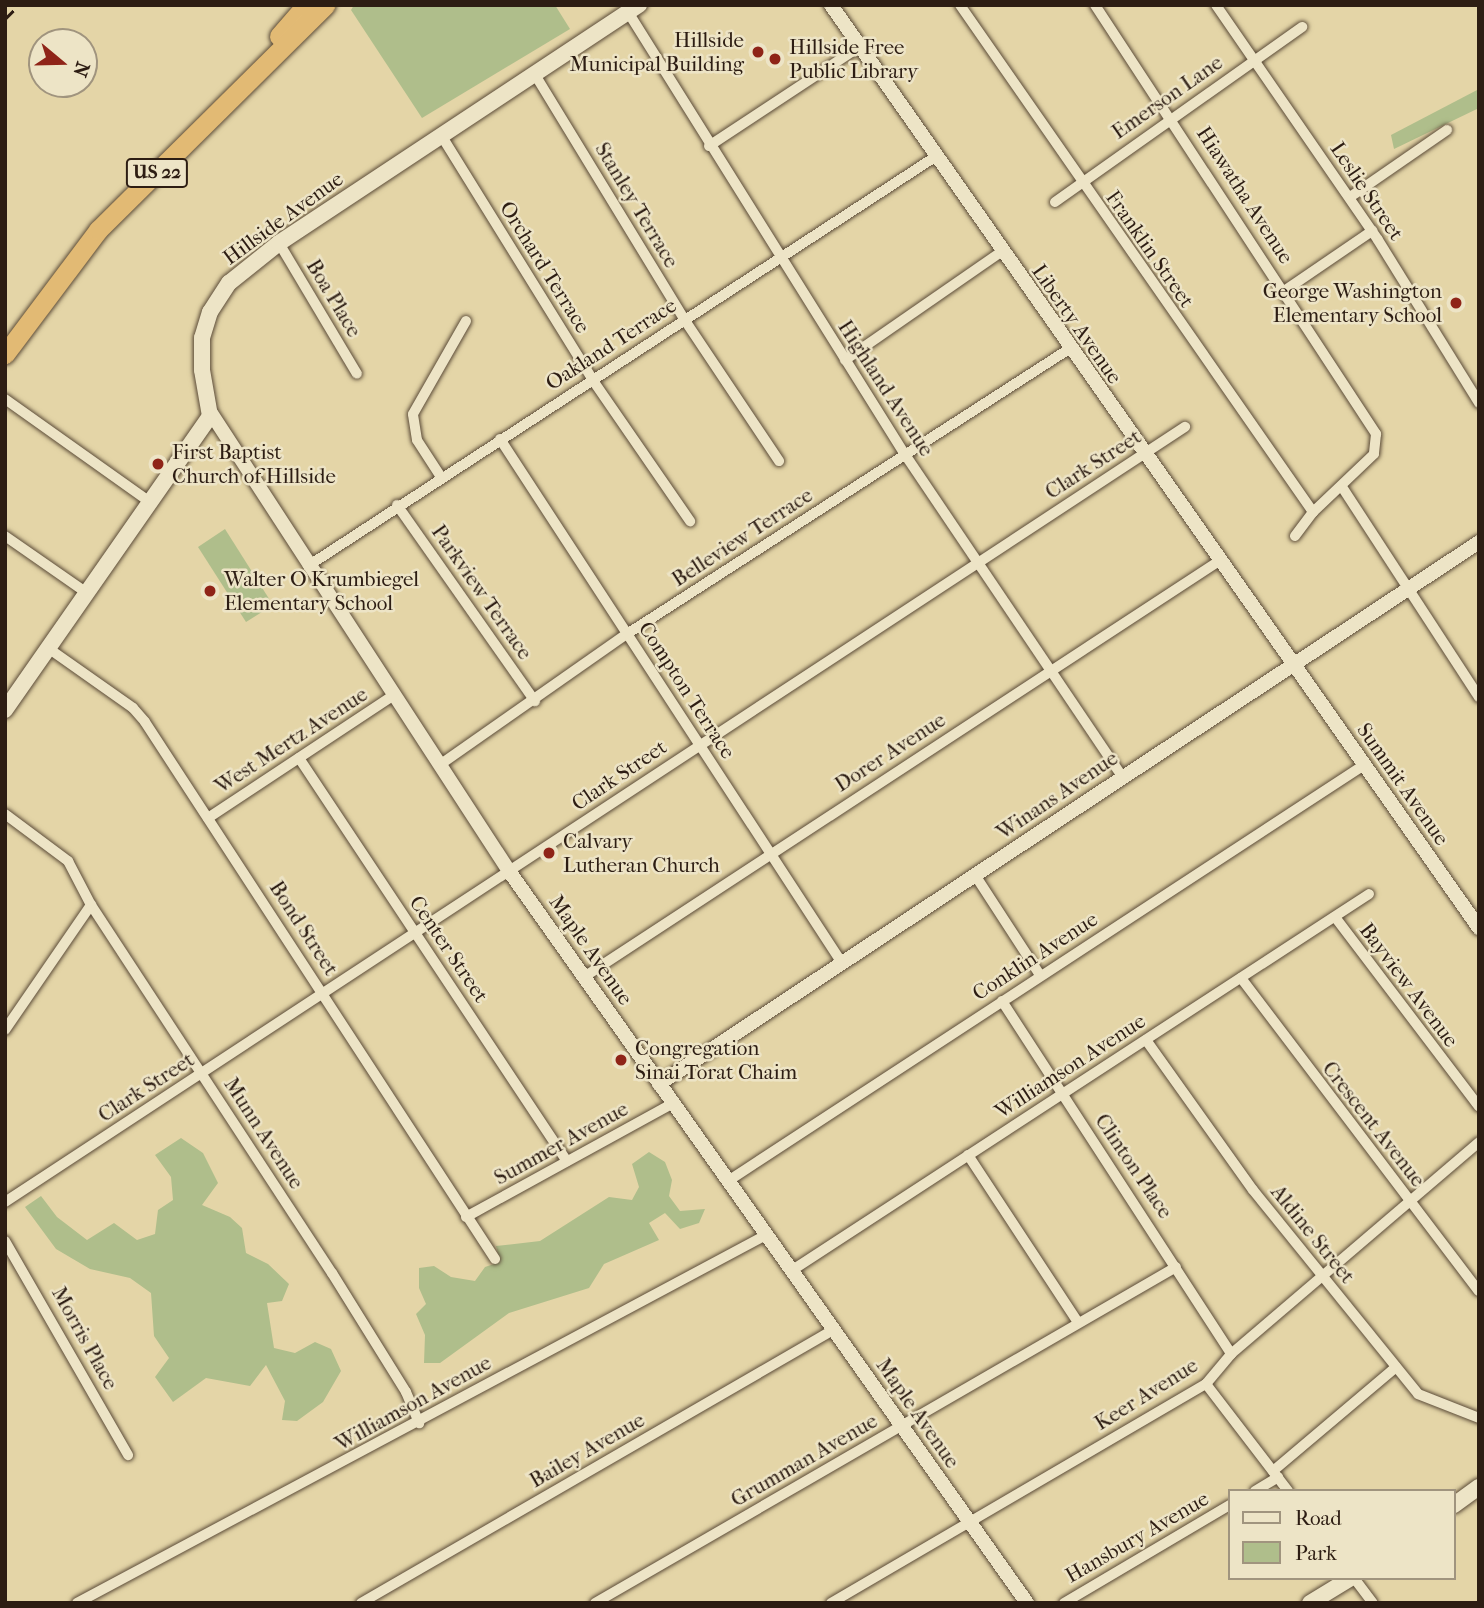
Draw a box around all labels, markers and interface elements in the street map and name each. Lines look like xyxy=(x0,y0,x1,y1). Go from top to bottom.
place label: Hillside Municipal Building xyxy=(570,27,744,77)
north arrow xyxy=(28,28,98,98)
place label: Hillside Free Public Library xyxy=(789,34,918,84)
marker: Hillside Municipal Building xyxy=(750,44,766,60)
street label: Emerson Lane xyxy=(1107,50,1227,144)
marker: Hillside Free Public Library xyxy=(767,51,783,67)
text: N xyxy=(68,59,94,80)
street label: Hiawatha Avenue xyxy=(1191,122,1299,268)
street label: Leslie Street xyxy=(1325,137,1409,245)
street label: Stanley Terrace xyxy=(590,138,684,272)
road number: US 22 xyxy=(125,158,188,188)
street label: Hillside Avenue xyxy=(218,166,348,270)
street label: Franklin Street xyxy=(1100,186,1200,312)
street label: Orchard Terrace xyxy=(494,196,596,338)
street label: Boa Place xyxy=(301,254,367,342)
street label: Liberty Avenue xyxy=(1027,259,1127,389)
place label: George Washington Elementary School xyxy=(1263,278,1442,328)
street label: Oakland Terrace xyxy=(541,292,681,396)
marker: George Washington Elementary School xyxy=(1448,295,1464,311)
street label: Highland Avenue xyxy=(833,315,939,461)
street label: Clark Street xyxy=(1040,424,1146,504)
place label: First Baptist Church of Hillside xyxy=(172,439,336,489)
marker: First Baptist Church of Hillside xyxy=(150,456,166,472)
street label: Belleview Terrace xyxy=(667,482,817,592)
street label: Parkview Terrace xyxy=(426,520,538,664)
place label: Walter O Krumbiegel Elementary School xyxy=(224,566,419,616)
marker: Walter O Krumbiegel Elementary School xyxy=(202,583,218,599)
street label: Compton Terrace xyxy=(633,617,741,763)
street label: West Mertz Avenue xyxy=(210,681,372,799)
street label: Dorer Avenue xyxy=(830,707,950,797)
street label: Summit Avenue xyxy=(1352,718,1454,850)
street label: Clark Street xyxy=(567,734,671,816)
street label: Winans Avenue xyxy=(992,745,1122,845)
place label: Calvary Lutheran Church xyxy=(563,828,720,878)
marker: Calvary Lutheran Church xyxy=(541,845,557,861)
street label: Bond Street xyxy=(264,876,344,980)
street label: Maple Avenue xyxy=(544,890,638,1010)
street label: Center Street xyxy=(404,891,494,1007)
street label: Conklin Avenue xyxy=(968,906,1102,1006)
street label: Bayview Avenue xyxy=(1354,918,1464,1052)
street label: Williamson Avenue xyxy=(990,1008,1150,1124)
place label: Congregation Sinai Torat Chaim xyxy=(635,1035,797,1085)
street label: Clark Street xyxy=(93,1047,199,1127)
marker: Congregation Sinai Torat Chaim xyxy=(613,1052,629,1068)
street label: Crescent Avenue xyxy=(1317,1056,1431,1192)
street label: Munn Avenue xyxy=(219,1073,309,1193)
street label: Summer Avenue xyxy=(490,1096,632,1190)
street label: Clinton Place xyxy=(1090,1109,1178,1223)
street label: Aldine Street xyxy=(1266,1180,1360,1288)
street label: Morris Place xyxy=(46,1282,124,1394)
street label: Williamson Avenue xyxy=(331,1350,495,1456)
street label: Keer Avenue xyxy=(1090,1352,1202,1436)
street label: Maple Avenue xyxy=(871,1353,965,1473)
street label: Bailey Avenue xyxy=(525,1407,649,1493)
street label: Grumman Avenue xyxy=(726,1408,882,1512)
street label: Hansbury Avenue xyxy=(1061,1486,1213,1588)
legend xyxy=(1228,1489,1456,1580)
text: Road xyxy=(1295,1506,1342,1530)
text: Park xyxy=(1295,1541,1337,1565)

